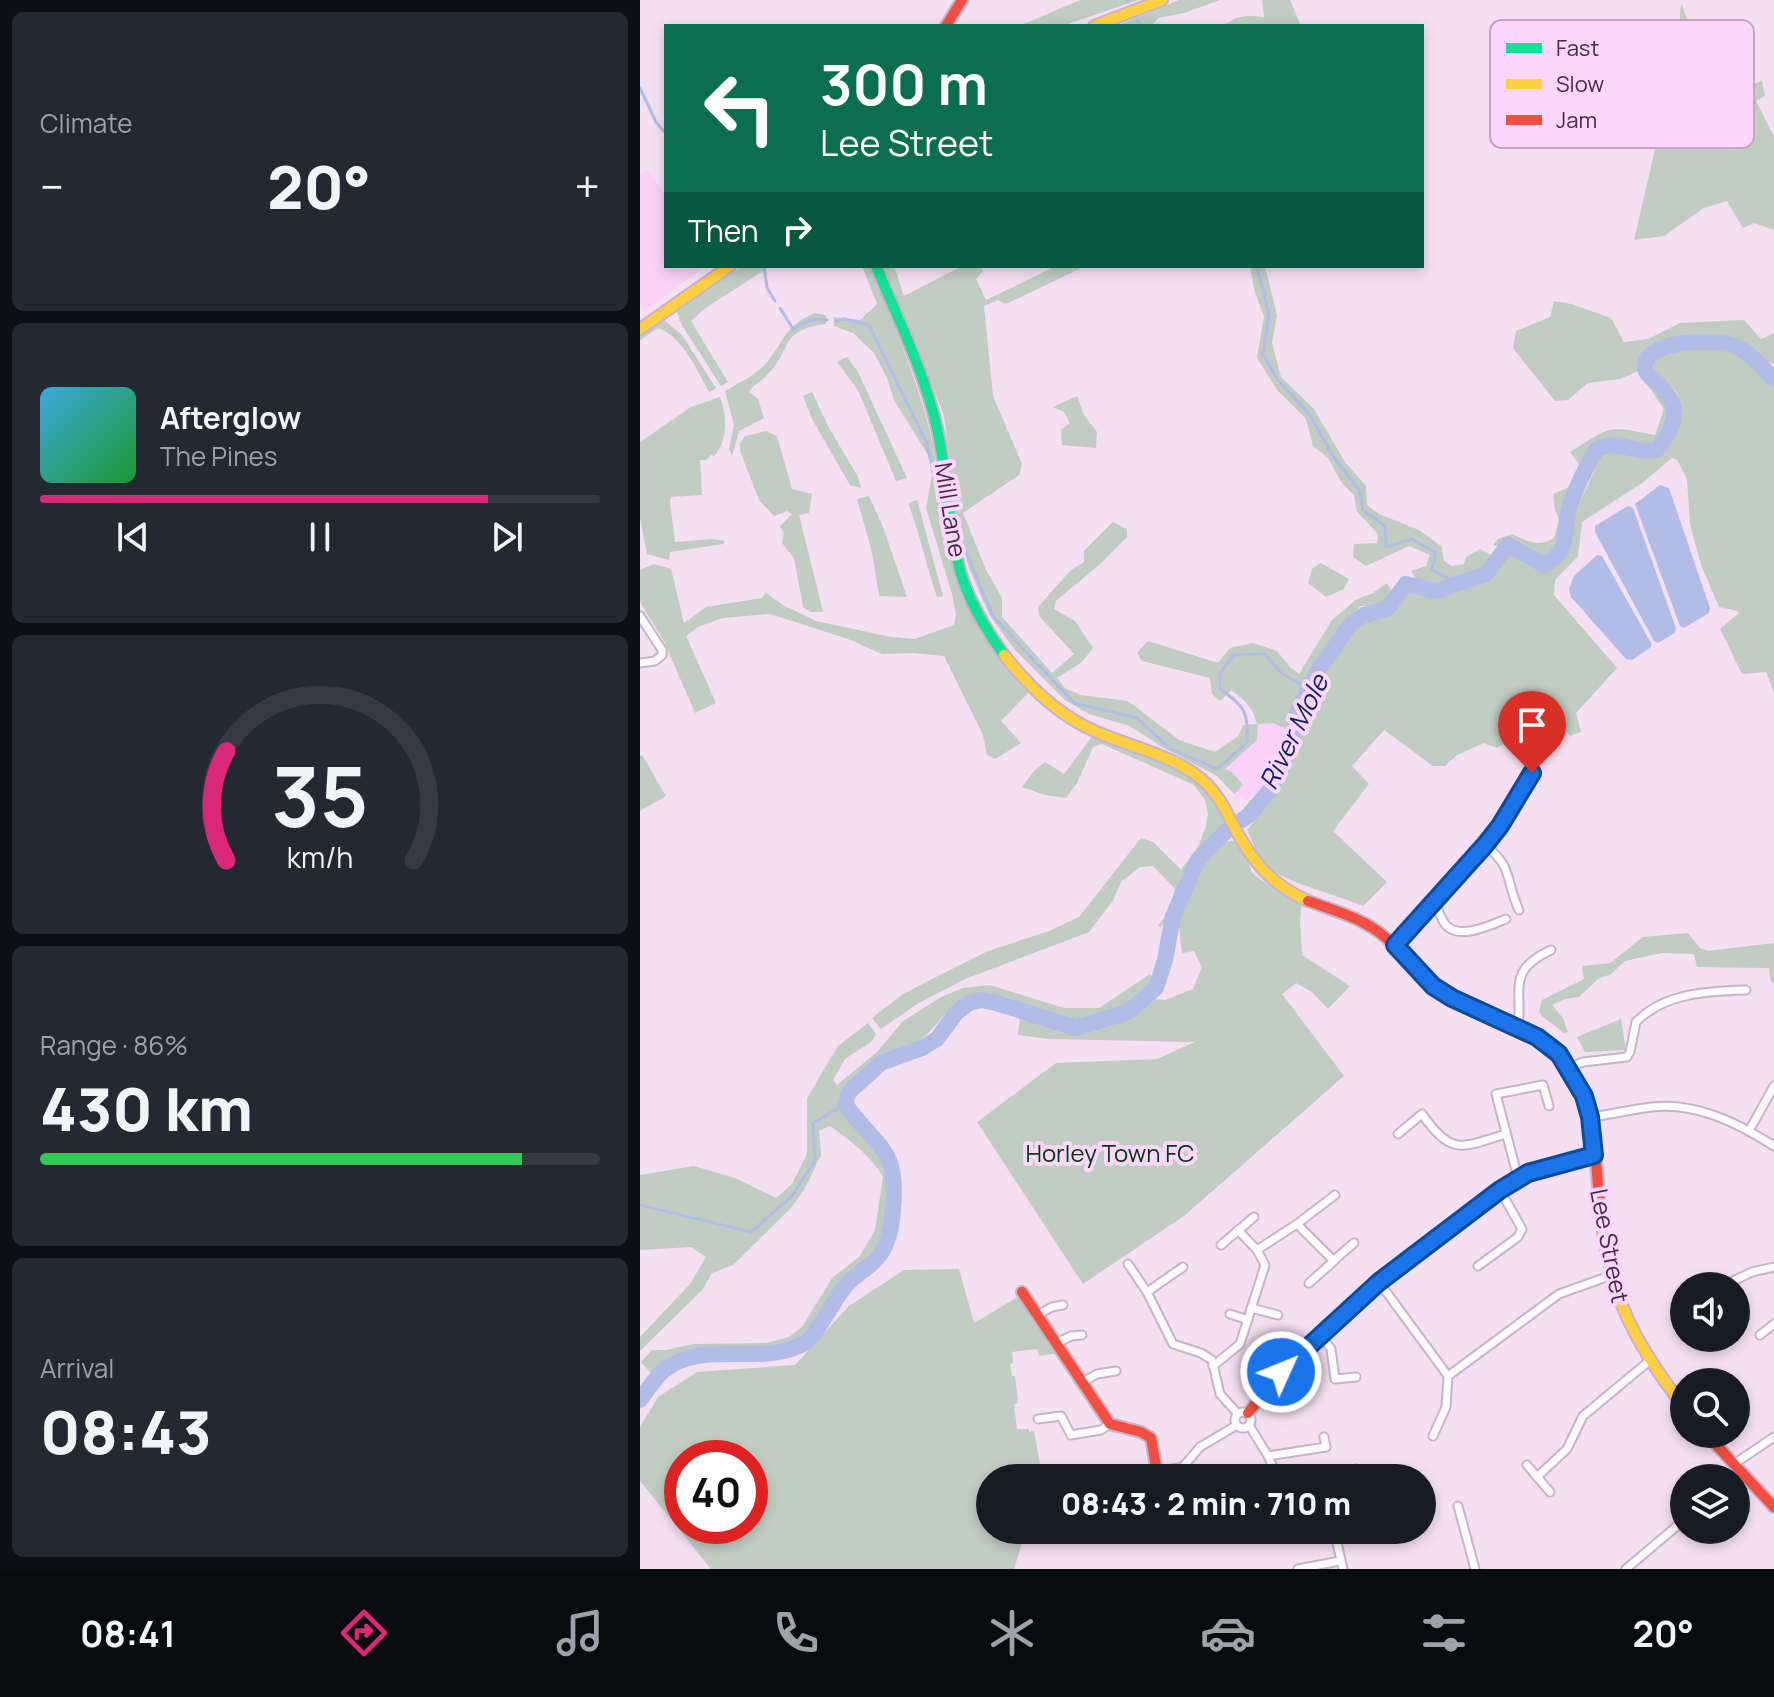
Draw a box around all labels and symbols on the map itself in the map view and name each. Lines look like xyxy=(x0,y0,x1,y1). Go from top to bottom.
legend xyxy=(1490,20,1754,148)
text: Fast xyxy=(1556,33,1599,63)
text: Slow xyxy=(1556,69,1604,99)
text: Jam xyxy=(1556,105,1597,135)
street label: Mill Lane xyxy=(928,460,975,560)
water label: River Mole xyxy=(1250,667,1337,795)
pin xyxy=(1498,691,1566,773)
park label: Horley Town FC xyxy=(1026,1136,1194,1169)
street label: Lee Street xyxy=(1583,1186,1638,1306)
position arrow xyxy=(1239,1330,1323,1414)
speed limit sign: 40 xyxy=(664,1440,768,1544)

